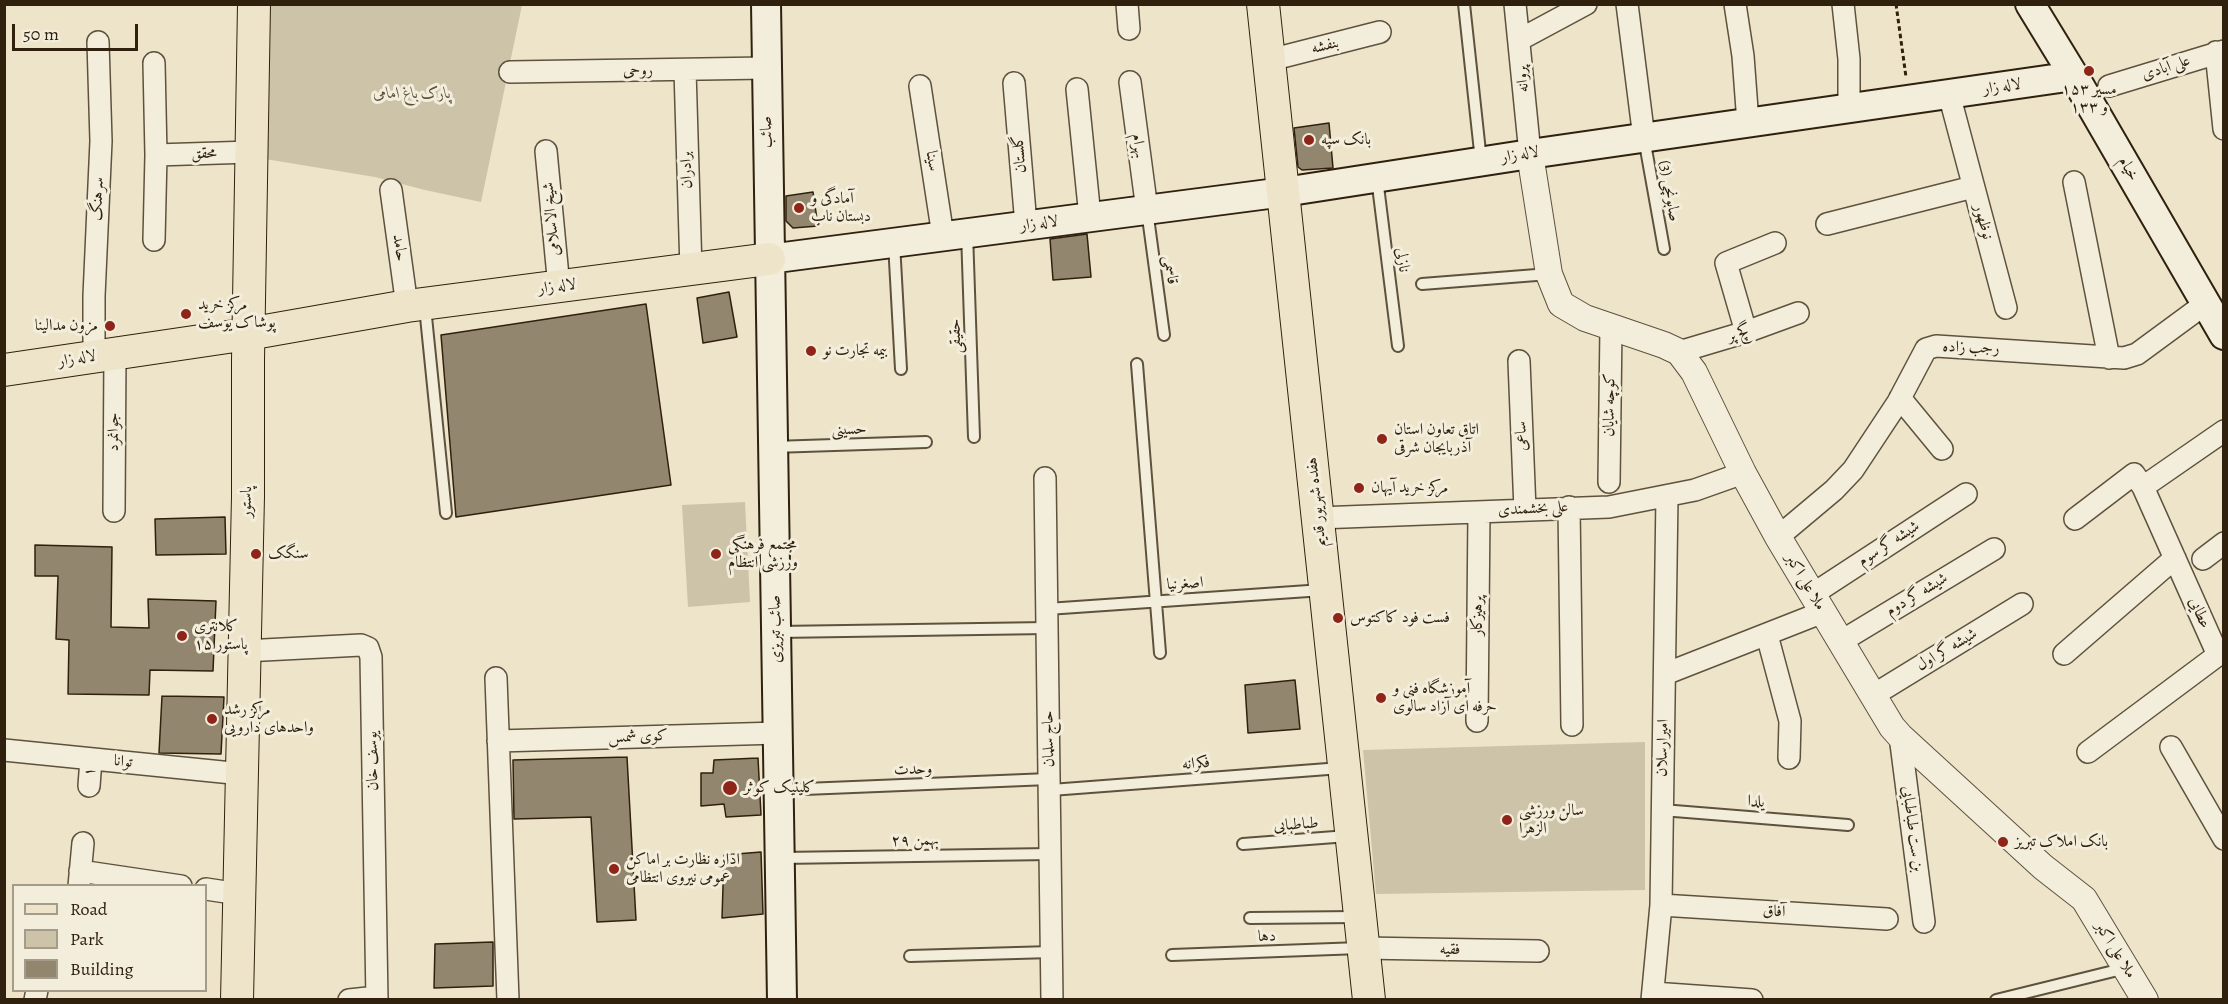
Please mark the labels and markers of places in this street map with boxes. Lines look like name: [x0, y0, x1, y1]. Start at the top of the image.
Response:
marker: مسیر ۱۵۳ و ۱۳۳: [2082, 64, 2096, 78]
place label: مسیر ۱۵۳ و ۱۳۳: [2061, 80, 2117, 118]
place label: بانک سپه: [1321, 130, 1371, 150]
marker: بانک سپه: [1302, 133, 1316, 147]
place label: آمادگی و دبستان ناب: [811, 189, 871, 227]
marker: آمادگی و دبستان ناب: [792, 201, 806, 215]
place label: مرکز خرید پوشاک یوسف: [198, 295, 275, 333]
marker: مرکز خرید پوشاک یوسف: [179, 307, 193, 321]
place label: مزون مدالینا: [35, 316, 98, 336]
marker: مزون مدالینا: [103, 319, 117, 333]
place label: بیمه تجارت نو: [823, 341, 887, 361]
marker: بیمه تجارت نو: [804, 344, 818, 358]
place label: اتاق تعاون استان آذربایجان شرقی: [1394, 420, 1479, 458]
marker: اتاق تعاون استان آذربایجان شرقی: [1375, 432, 1389, 446]
place label: مرکز خرید آیهان: [1371, 478, 1448, 498]
marker: مرکز خرید آیهان: [1352, 481, 1366, 495]
place label: مجتمع فرهنگی ورزشی انتظام: [728, 535, 798, 573]
place label: سنگک: [268, 544, 309, 564]
marker: سنگک: [249, 547, 263, 561]
marker: مجتمع فرهنگی ورزشی انتظام: [709, 547, 723, 561]
place label: فست فود کاکتوس: [1350, 608, 1450, 628]
marker: فست فود کاکتوس: [1331, 611, 1345, 625]
place label: کلانتری ۱۵ پاستور: [194, 617, 247, 655]
marker: کلانتری ۱۵ پاستور: [175, 629, 189, 643]
place label: آموزشگاه فنی و حرفه ای آزاد سالوی: [1393, 679, 1497, 717]
marker: آموزشگاه فنی و حرفه ای آزاد سالوی: [1374, 691, 1388, 705]
place label: مرکز رشد واحدهای دارویی: [224, 700, 314, 738]
marker: مرکز رشد واحدهای دارویی: [205, 712, 219, 726]
place label: کلینیک کوثر: [744, 778, 815, 798]
marker: کلینیک کوثر: [721, 779, 739, 797]
place label: سالن ورزشی الزهرا: [1519, 801, 1584, 839]
marker: سالن ورزشی الزهرا: [1500, 813, 1514, 827]
place label: بانک املاک تبریز: [2015, 832, 2108, 852]
marker: بانک املاک تبریز: [1996, 835, 2010, 849]
place label: اداره نظارت بر اماکن عمومی نیروی انتظامی: [626, 850, 740, 888]
marker: اداره نظارت بر اماکن عمومی نیروی انتظامی: [607, 862, 621, 876]

